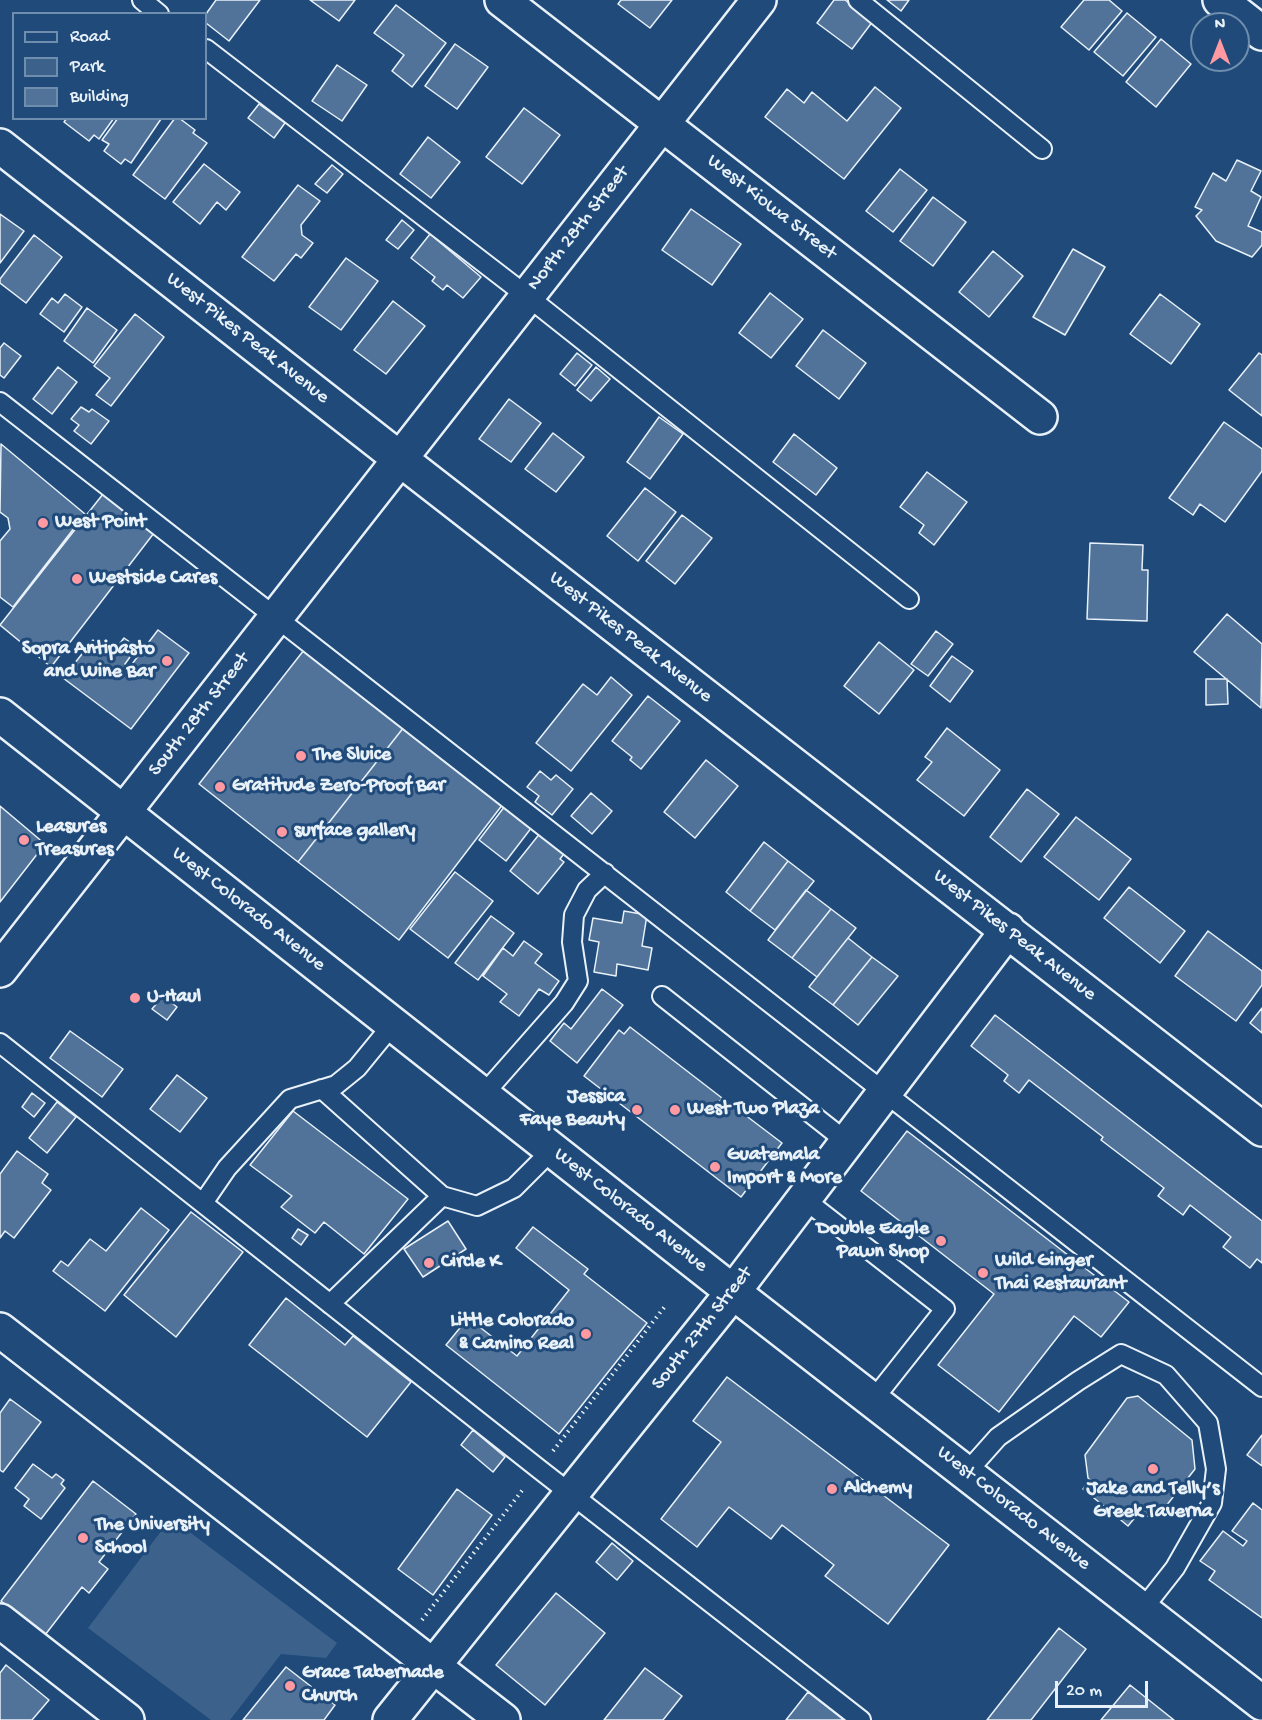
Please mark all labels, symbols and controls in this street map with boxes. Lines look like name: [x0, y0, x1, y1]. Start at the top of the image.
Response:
legend: [12, 12, 207, 120]
north arrow: [1190, 12, 1250, 72]
text: N: [1215, 16, 1225, 35]
text: Road: [70, 27, 109, 48]
text: Park: [70, 57, 104, 78]
text: Building: [70, 87, 129, 108]
street label: West Kiowa Street: [701, 150, 841, 266]
street label: North 28th Street: [523, 162, 635, 296]
street label: West Pikes Peak Avenue: [161, 268, 333, 410]
place label: West Point: [55, 511, 146, 535]
marker: West Point: [36, 516, 50, 530]
place label: Westside Cares: [89, 567, 217, 591]
street label: West Pikes Peak Avenue: [544, 567, 716, 709]
marker: Westside Cares: [70, 572, 84, 586]
place label: Sopra Antipasto and Wine Bar: [22, 638, 155, 685]
street label: South 28th Street: [144, 648, 256, 782]
marker: Sopra Antipasto and Wine Bar: [160, 654, 174, 668]
place label: The Sluice: [313, 744, 391, 768]
marker: The Sluice: [294, 749, 308, 763]
place label: Gratitude Zero-Proof Bar: [232, 775, 445, 799]
marker: Gratitude Zero-Proof Bar: [213, 780, 227, 794]
place label: Leasures Treasures: [36, 816, 114, 863]
place label: surface gallery: [294, 820, 415, 844]
marker: surface gallery: [275, 825, 289, 839]
marker: Leasures Treasures: [17, 833, 31, 847]
street label: West Colorado Avenue: [166, 842, 330, 978]
street label: West Pikes Peak Avenue: [928, 865, 1100, 1007]
place label: U-Haul: [147, 986, 201, 1010]
marker: U-Haul: [128, 991, 142, 1005]
place label: Jessica Faye Beauty: [520, 1086, 625, 1133]
place label: West Two Plaza: [687, 1098, 819, 1122]
marker: Jessica Faye Beauty: [630, 1103, 644, 1117]
marker: West Two Plaza: [668, 1103, 682, 1117]
street label: West Colorado Avenue: [548, 1143, 712, 1279]
place label: Guatemala Import & More: [727, 1144, 842, 1191]
marker: Guatemala Import & More: [708, 1160, 722, 1174]
place label: Double Eagle Pawn Shop: [817, 1218, 929, 1265]
marker: Double Eagle Pawn Shop: [934, 1234, 948, 1248]
place label: Wild Ginger Thai Restaurant: [995, 1250, 1126, 1297]
place label: Circle K: [441, 1251, 501, 1275]
marker: Circle K: [422, 1256, 436, 1270]
street label: South 27th Street: [647, 1263, 759, 1395]
marker: Wild Ginger Thai Restaurant: [976, 1266, 990, 1280]
place label: Little Colorado & Camino Real: [450, 1310, 574, 1357]
marker: Little Colorado & Camino Real: [579, 1327, 593, 1341]
street label: West Colorado Avenue: [931, 1441, 1095, 1577]
marker: Jake and Telly’s Greek Taverna: [1146, 1462, 1160, 1476]
place label: Alchemy: [844, 1477, 912, 1501]
place label: Jake and Telly’s Greek Taverna: [1086, 1478, 1220, 1525]
marker: Alchemy: [825, 1482, 839, 1496]
place label: The University School: [95, 1514, 210, 1561]
marker: The University School: [76, 1531, 90, 1545]
place label: Grace Tabernacle Church: [302, 1662, 444, 1709]
scale bar: [1058, 1669, 1151, 1707]
marker: Grace Tabernacle Church: [283, 1679, 297, 1693]
text: 20 m: [1066, 1681, 1102, 1702]

